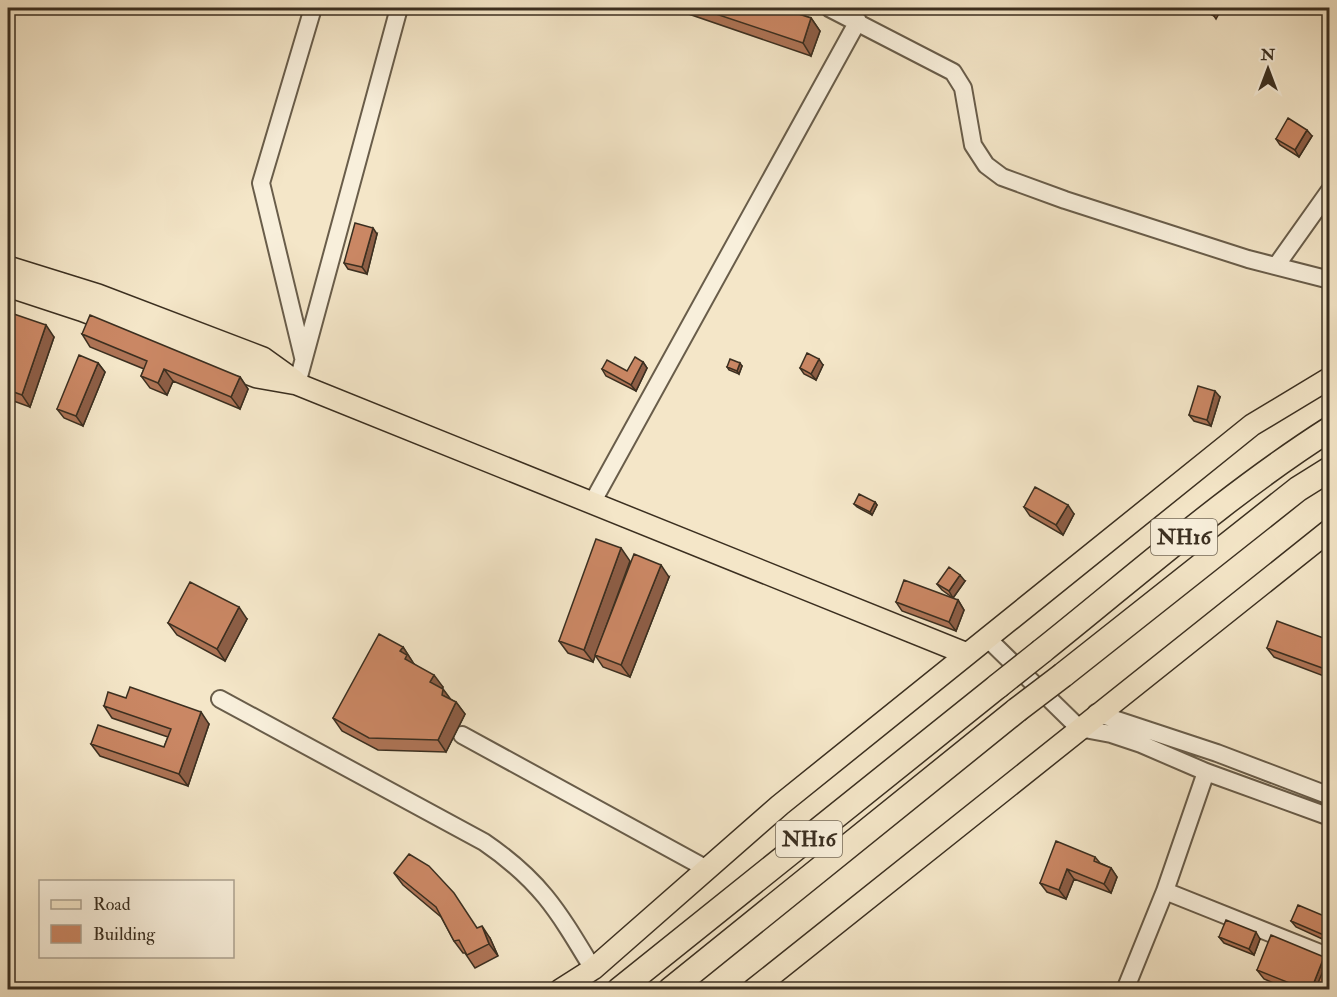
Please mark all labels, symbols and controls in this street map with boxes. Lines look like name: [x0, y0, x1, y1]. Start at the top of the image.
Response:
north arrow: [1238, 39, 1298, 99]
text: N: [1260, 45, 1276, 65]
road number: NH16: [1151, 519, 1217, 555]
road number: NH16: [776, 821, 842, 857]
legend: [39, 880, 234, 958]
text: Road: [93, 893, 131, 916]
text: Building: [93, 923, 156, 946]

